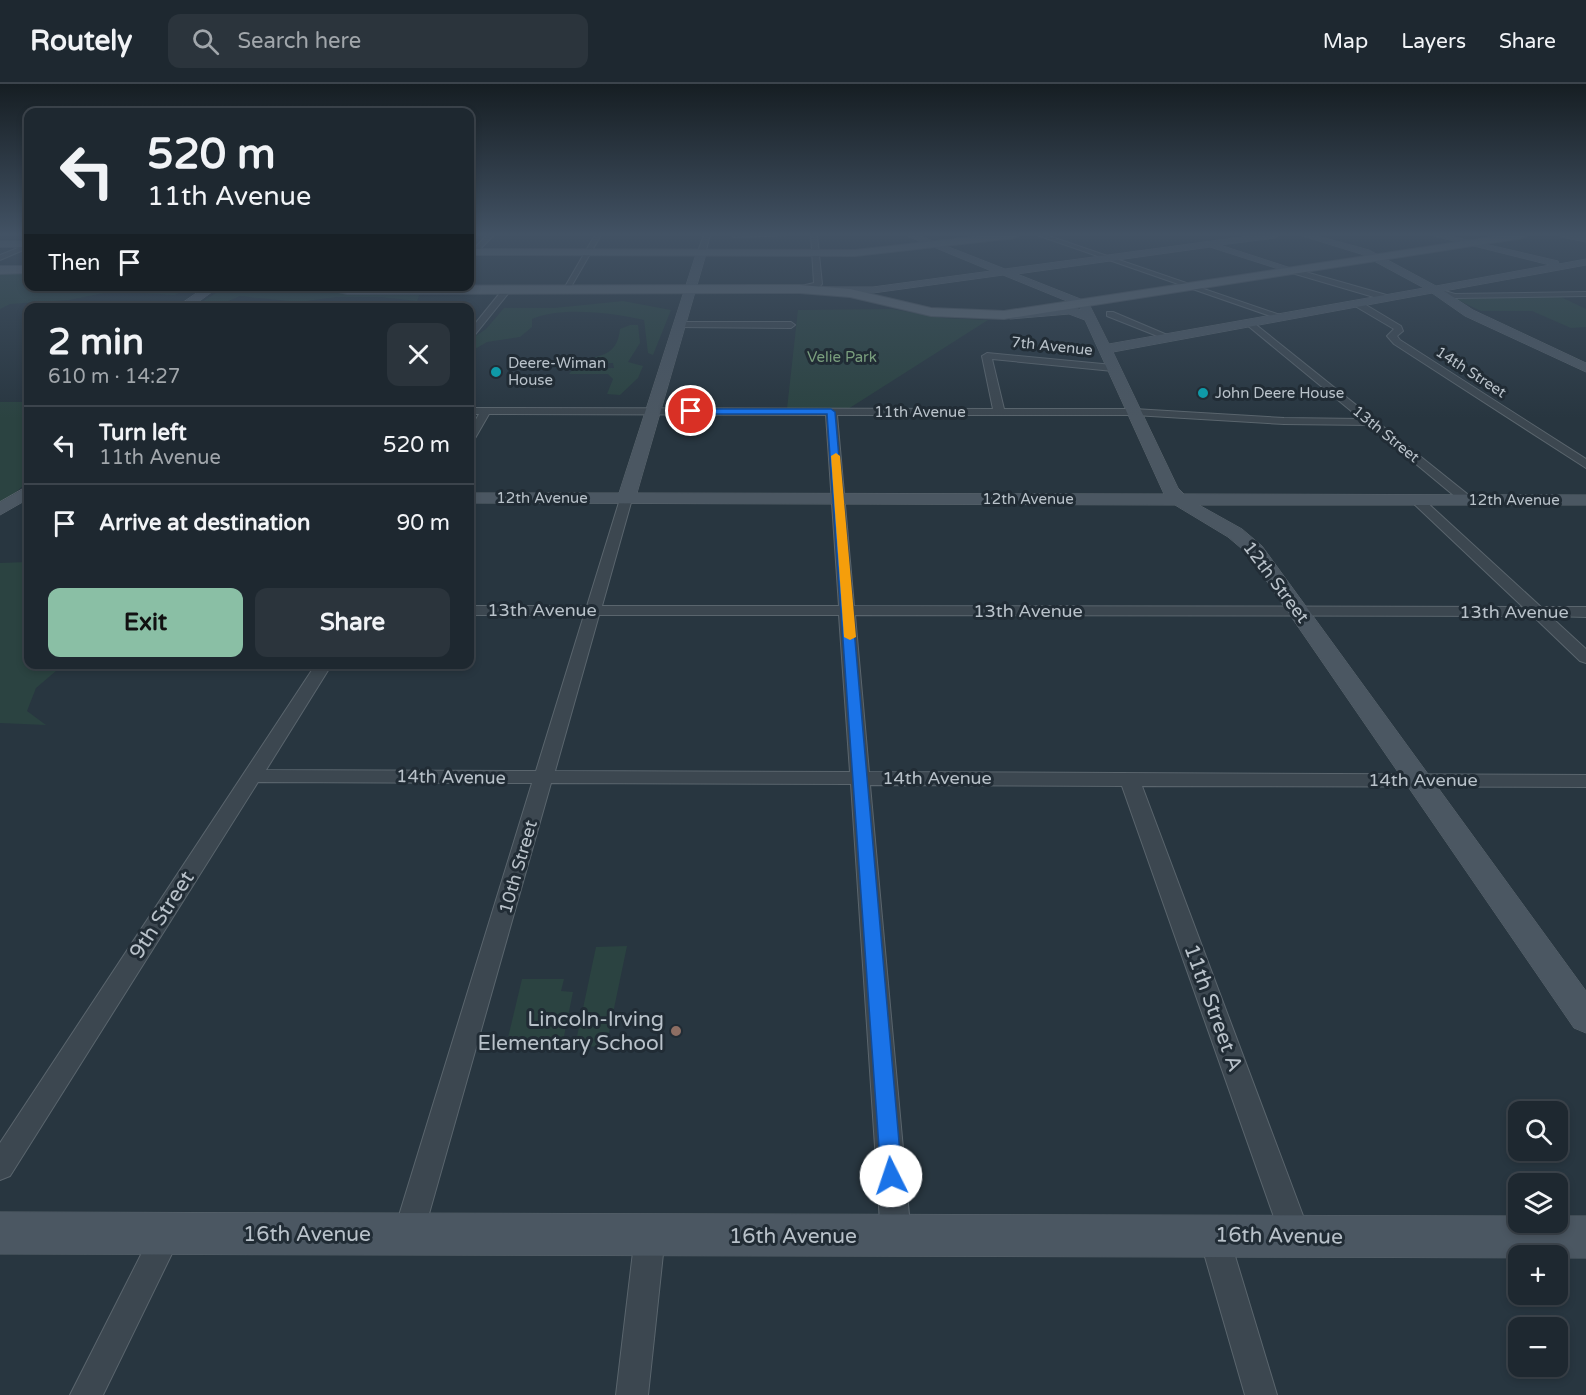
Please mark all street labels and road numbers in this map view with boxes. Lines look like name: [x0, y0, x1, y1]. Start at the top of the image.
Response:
street label: 7th Avenue: [1010, 333, 1094, 359]
street label: 14th Street: [1432, 343, 1510, 402]
street label: 13th Street: [1349, 402, 1423, 466]
street label: 11th Avenue: [874, 403, 966, 421]
street label: 12th Avenue: [496, 489, 588, 507]
street label: 12th Avenue: [982, 490, 1074, 508]
street label: 12th Avenue: [1468, 491, 1560, 509]
street label: 12th Street: [1238, 537, 1314, 627]
street label: 13th Avenue: [487, 599, 597, 621]
street label: 13th Avenue: [973, 600, 1083, 622]
street label: 13th Avenue: [1459, 601, 1569, 623]
street label: 14th Avenue: [396, 765, 506, 789]
street label: 14th Avenue: [882, 767, 992, 789]
street label: 14th Avenue: [1368, 769, 1478, 791]
street label: 10th Street: [494, 817, 542, 916]
street label: 9th Street: [124, 866, 200, 964]
street label: 11th Street A: [1178, 941, 1248, 1075]
street label: 16th Avenue: [243, 1222, 371, 1247]
street label: 16th Avenue: [1215, 1222, 1343, 1250]
street label: 16th Avenue: [729, 1224, 857, 1249]

